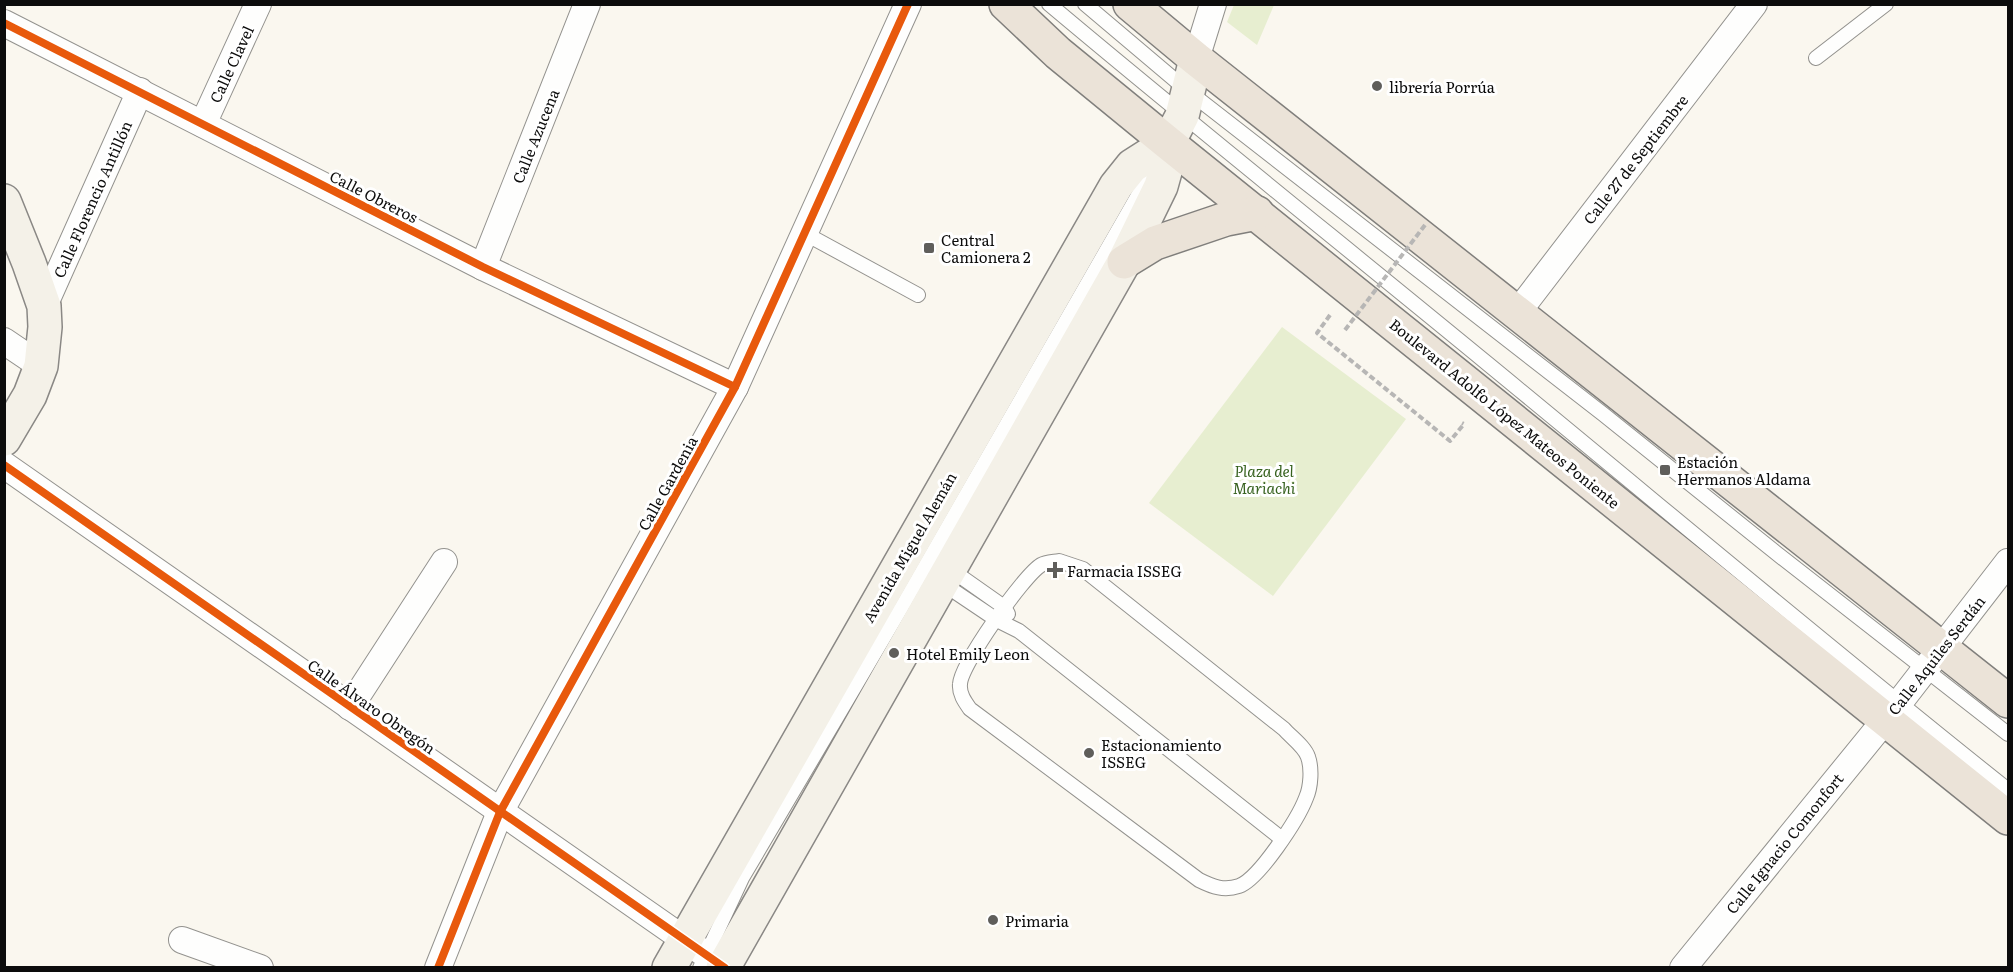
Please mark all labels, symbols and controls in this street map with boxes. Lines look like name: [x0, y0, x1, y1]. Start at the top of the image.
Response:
street label: Calle Clavel: [203, 22, 259, 106]
place label: librería Porrúa: [1389, 75, 1496, 98]
marker: librería Porrúa: [1370, 79, 1384, 93]
street label: Calle Azucena: [506, 84, 565, 187]
street label: Calle 27 de Septiembre: [1577, 89, 1693, 229]
street label: Calle Florencio Antillón: [47, 117, 137, 281]
street label: Calle Obreros: [326, 164, 422, 228]
place label: Central Camionera 2: [941, 228, 1031, 268]
marker: Central Camionera 2: [922, 241, 936, 255]
street label: Boulevard Adolfo López Mateos Poniente: [1385, 313, 1625, 514]
street label: Calle Gardenia: [632, 431, 703, 534]
place label: Estación Hermanos Aldama: [1677, 450, 1811, 490]
park label: Plaza del Mariachi: [1233, 459, 1296, 499]
marker: Estación Hermanos Aldama: [1658, 463, 1672, 477]
street label: Avenida Miguel Alemán: [856, 467, 962, 626]
place label: Farmacia ISSEG: [1067, 559, 1182, 582]
marker: Farmacia ISSEG: [1048, 563, 1062, 577]
street label: Calle Aquiles Serdán: [1882, 590, 1990, 720]
place label: Hotel Emily Leon: [906, 642, 1030, 665]
marker: Hotel Emily Leon: [887, 646, 901, 660]
street label: Calle Álvaro Obregón: [303, 653, 441, 759]
place label: Estacionamiento ISSEG: [1101, 733, 1222, 773]
marker: Estacionamiento ISSEG: [1082, 746, 1096, 760]
street label: Calle Ignacio Comonfort: [1720, 768, 1848, 918]
place label: Primaria: [1005, 909, 1070, 932]
marker: Primaria: [986, 913, 1000, 927]

